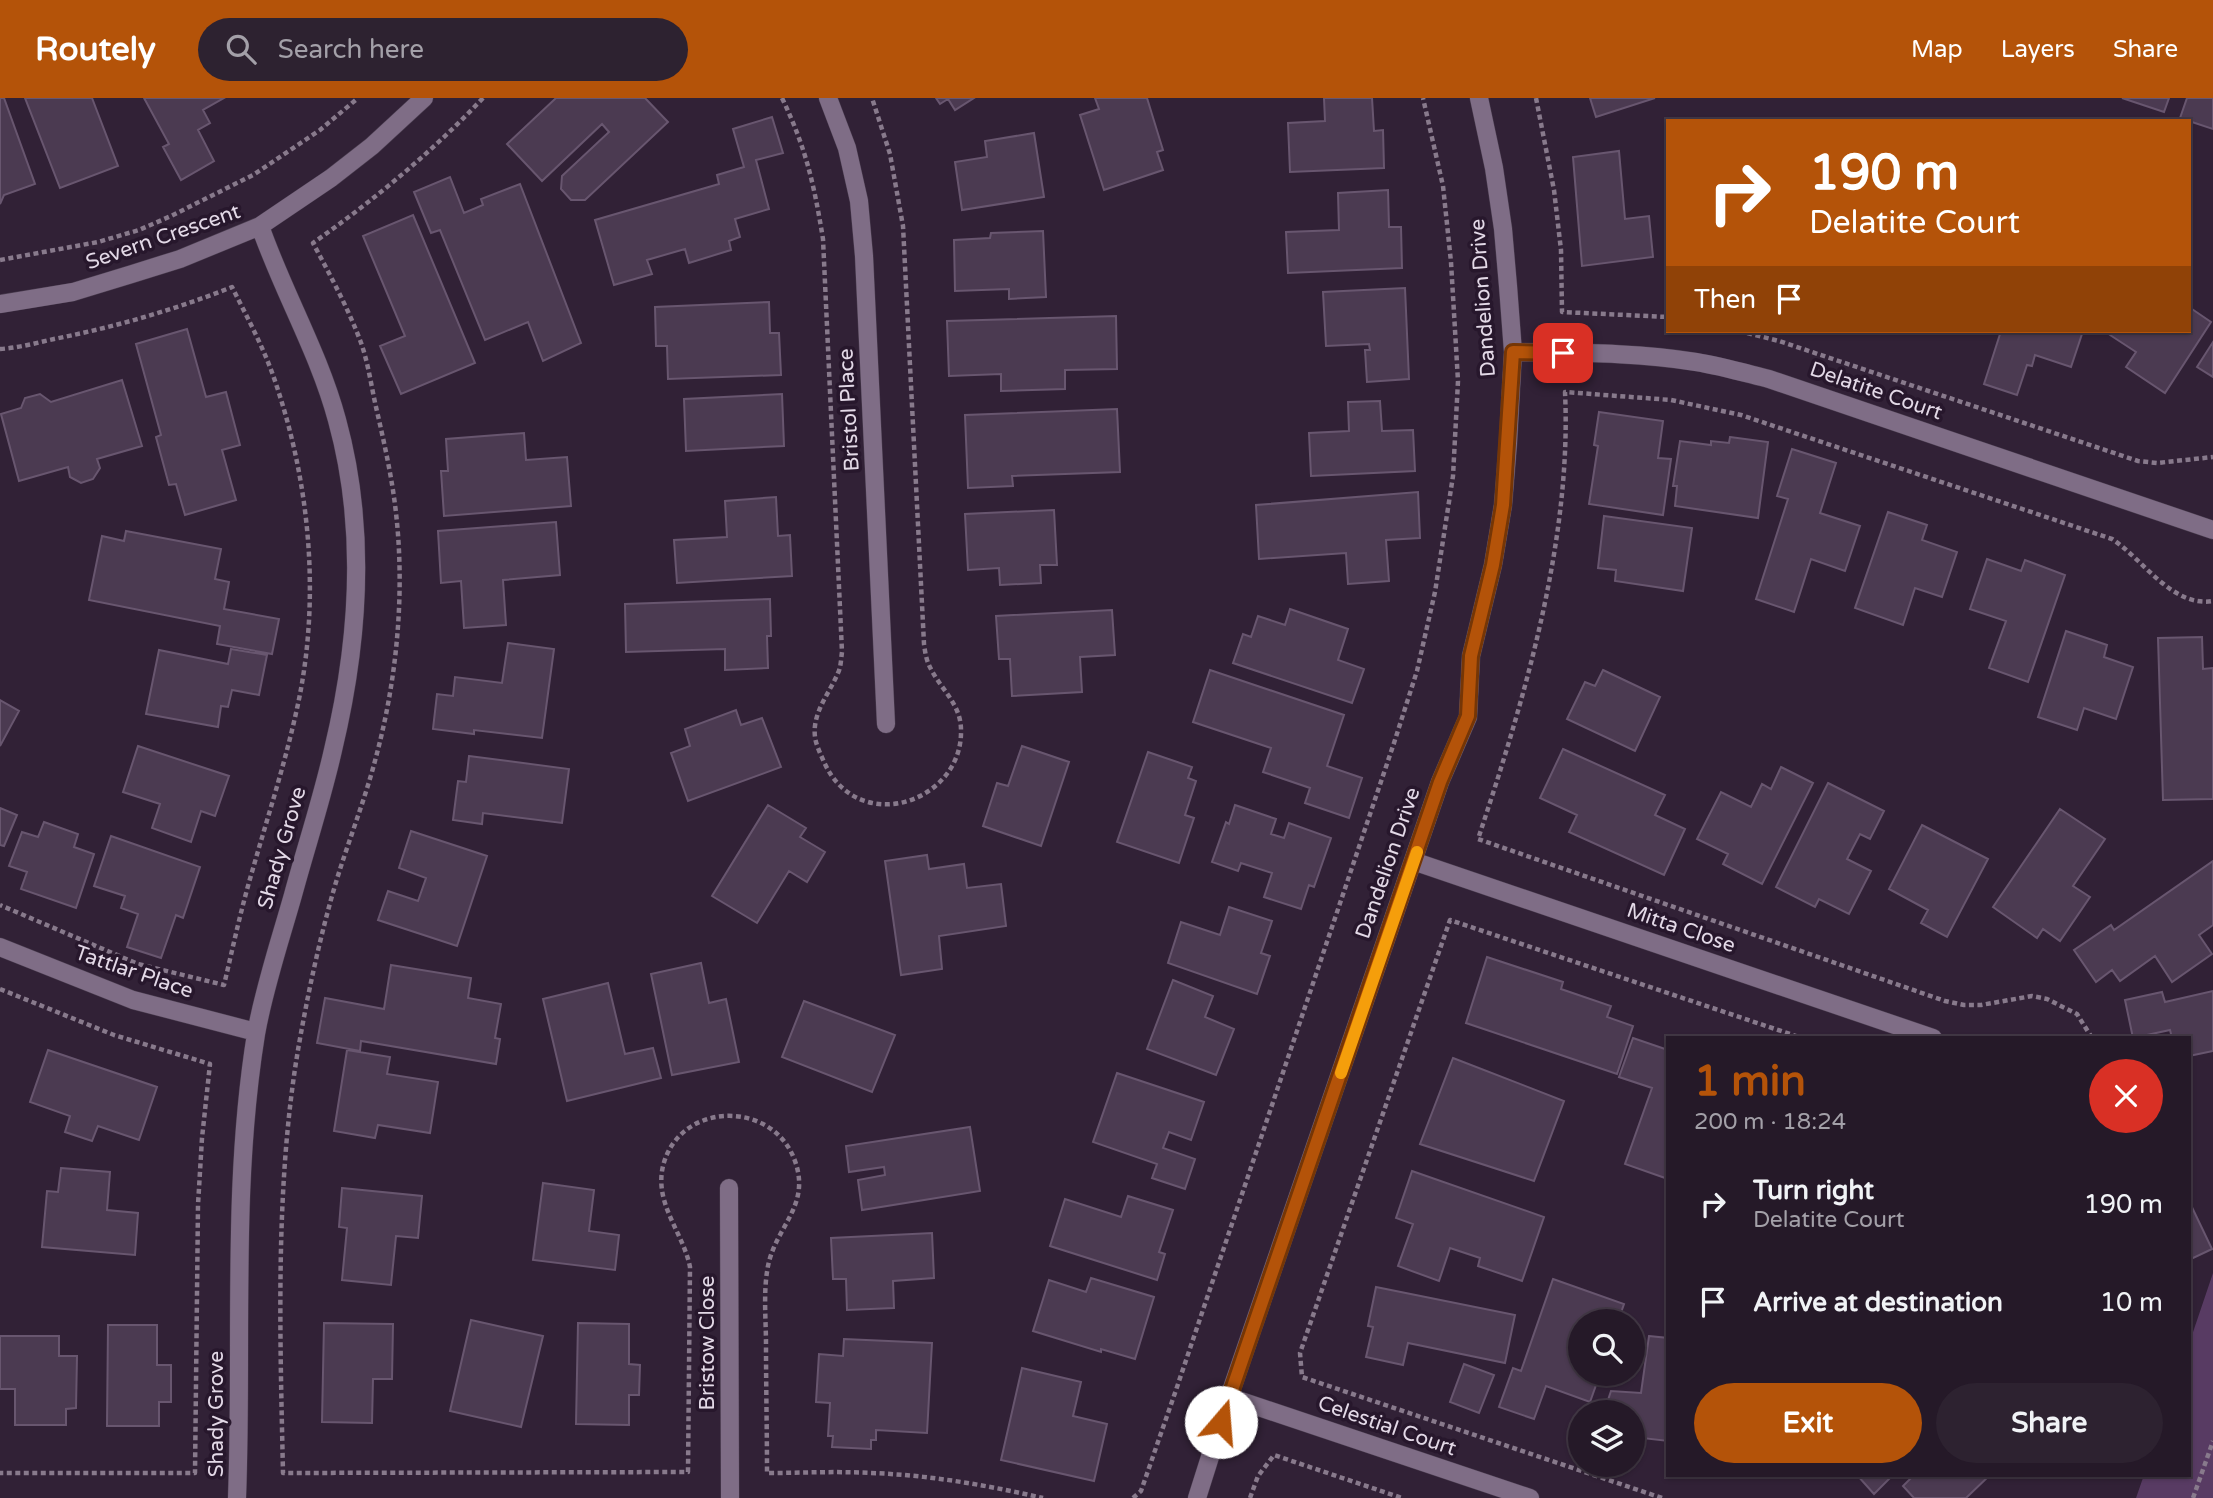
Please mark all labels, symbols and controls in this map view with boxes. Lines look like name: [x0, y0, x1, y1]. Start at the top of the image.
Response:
search box: [198, 18, 688, 81]
text: Routely: [35, 30, 156, 69]
icon: search: [222, 30, 260, 68]
text: Search here: [278, 34, 424, 65]
text: Map: [1911, 35, 1963, 64]
text: Layers: [2001, 35, 2075, 64]
text: Share: [2113, 35, 2178, 64]
text: 190 m: [1809, 144, 1959, 203]
icon: right: [1694, 147, 1785, 238]
street label: Severn Crescent: [83, 199, 243, 275]
text: Delatite Court: [1809, 204, 2020, 242]
street label: Dandelion Drive: [1465, 218, 1501, 378]
icon: arrive: [1770, 280, 1808, 318]
text: Then: [1694, 284, 1756, 315]
pin: [1533, 323, 1593, 383]
icon: arrive: [1544, 334, 1582, 372]
street label: Bristol Place: [833, 348, 865, 472]
street label: Delatite Court: [1807, 357, 1945, 425]
street label: Shady Grove: [253, 784, 311, 912]
street label: Dandelion Drive: [1350, 784, 1426, 942]
street label: Mitta Close: [1623, 898, 1739, 958]
street label: Tattlar Place: [72, 940, 196, 1004]
text: 1 min: [1694, 1056, 1806, 1107]
button: close: [2089, 1059, 2163, 1133]
text: 200 m · 18:24: [1694, 1108, 1846, 1136]
text: Turn right: [1753, 1175, 1874, 1206]
icon: right: [1694, 1185, 1732, 1223]
text: 190 m: [2083, 1189, 2163, 1220]
text: Delatite Court: [1753, 1206, 1905, 1234]
street label: Bristow Close: [695, 1275, 720, 1410]
icon: arrive: [1694, 1283, 1732, 1321]
text: Arrive at destination: [1753, 1287, 2003, 1318]
text: 10 m: [2100, 1287, 2163, 1318]
map controls: [1568, 1309, 1645, 1477]
button: search: [1568, 1309, 1645, 1386]
street label: Shady Grove: [204, 1351, 229, 1477]
button: Exit: [1694, 1383, 1922, 1463]
button: Share: [1936, 1383, 2163, 1463]
position arrow: [1184, 1385, 1258, 1459]
street label: Celestial Court: [1314, 1391, 1460, 1461]
button: layers: [1568, 1400, 1645, 1477]

